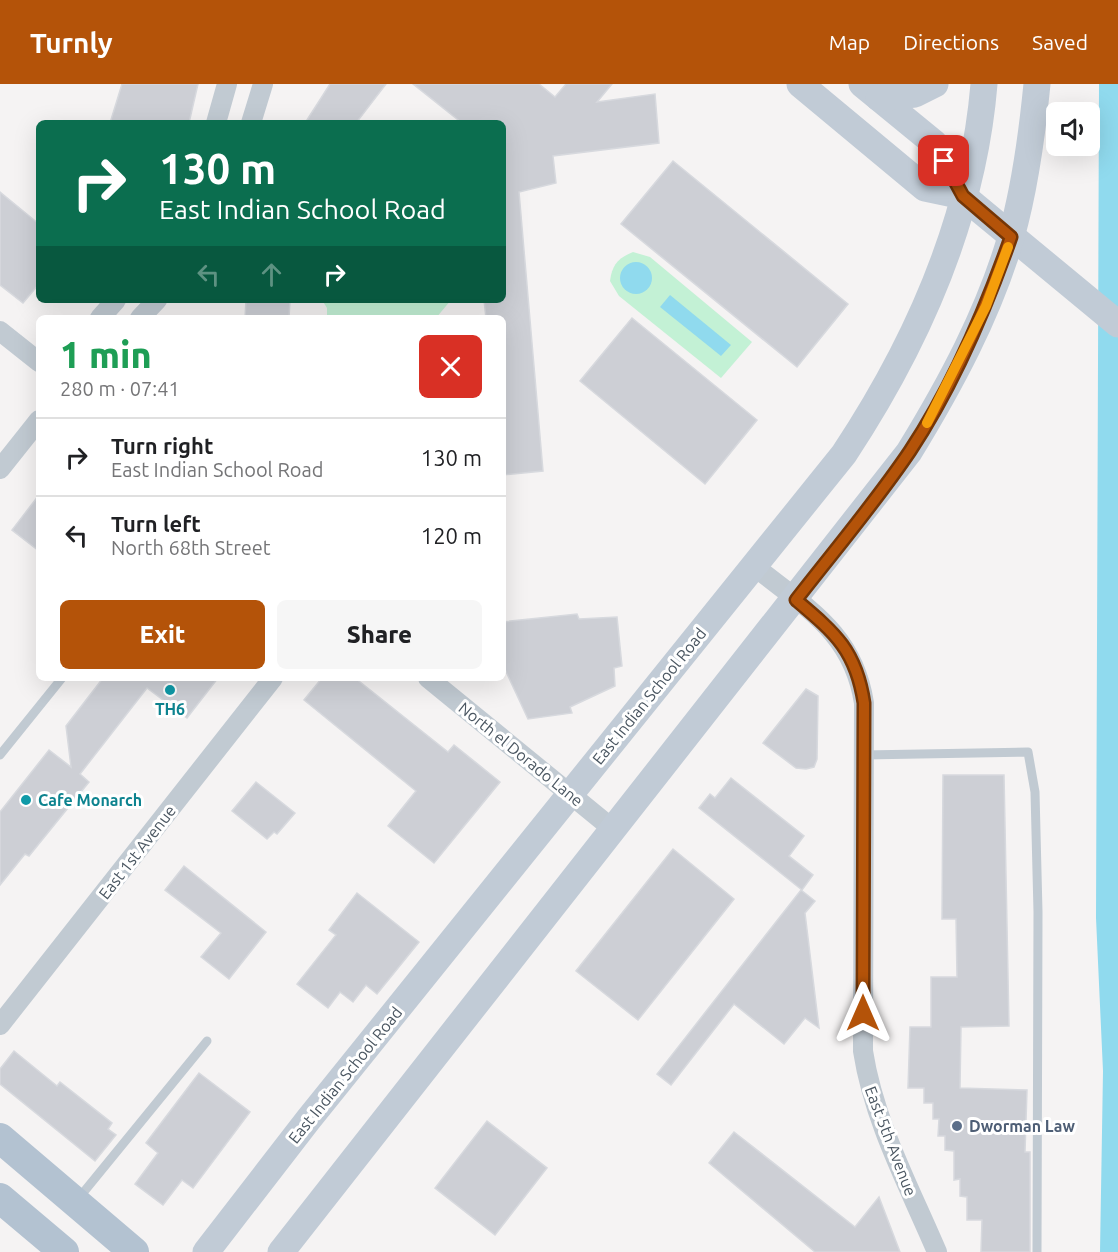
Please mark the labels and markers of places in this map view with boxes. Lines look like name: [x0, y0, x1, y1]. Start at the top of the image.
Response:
pin: [918, 135, 969, 186]
marker: TH6: [163, 683, 177, 697]
place label: TH6: [155, 700, 185, 718]
place label: Cafe Monarch: [38, 791, 142, 809]
marker: Cafe Monarch: [19, 793, 33, 807]
place label: Dworman Law: [969, 1117, 1075, 1135]
marker: Dworman Law: [950, 1119, 964, 1133]

